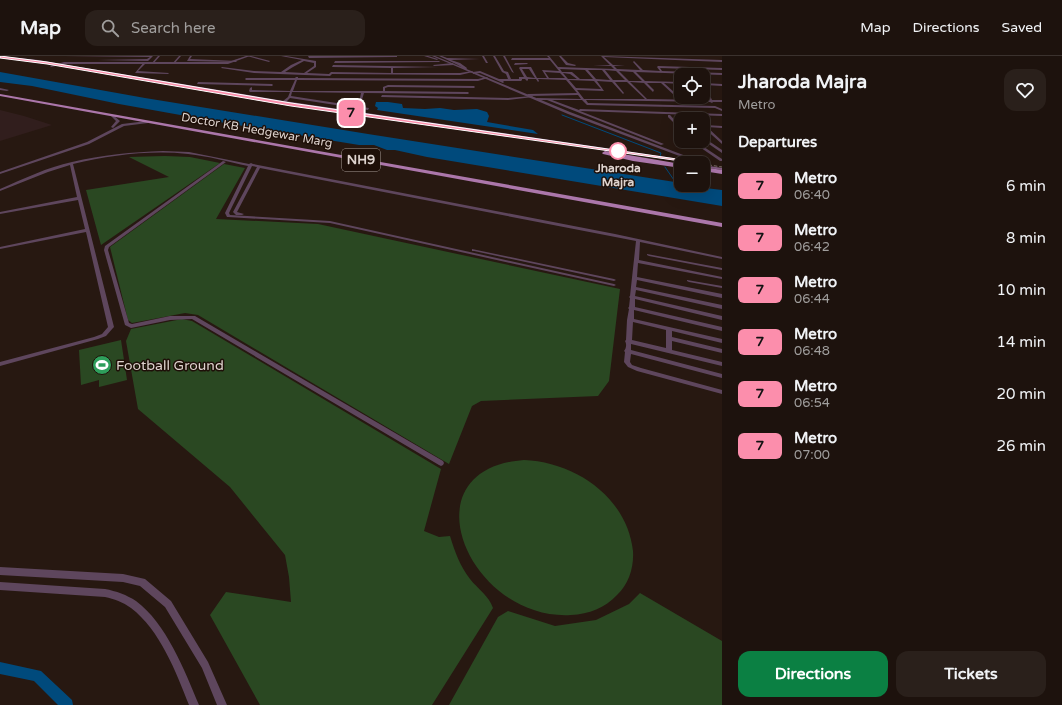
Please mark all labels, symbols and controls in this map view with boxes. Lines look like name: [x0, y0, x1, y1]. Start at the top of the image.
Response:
search box: [85, 10, 365, 46]
text: Map: [20, 17, 61, 39]
icon: search: [99, 17, 121, 39]
text: Search here: [131, 19, 215, 37]
text: Map: [860, 19, 891, 36]
text: Directions: [913, 19, 980, 36]
text: Saved: [1002, 19, 1042, 36]
map controls: [674, 68, 710, 192]
button: locate: [674, 68, 710, 104]
button: heart: [1004, 69, 1046, 111]
text: Jharoda Majra: [738, 71, 867, 93]
text: Metro: [738, 97, 775, 113]
line badge: 7: [338, 100, 364, 126]
text: 7: [347, 104, 355, 121]
street label: Doctor KB Hedgewar Marg: [180, 110, 334, 150]
button: +: [674, 112, 710, 148]
text: Departures: [738, 133, 817, 151]
marker: Jharoda Majra: [609, 142, 627, 160]
road number: NH9: [342, 149, 380, 171]
button: −: [674, 156, 710, 192]
place label: Jharoda Majra: [594, 161, 641, 190]
text: Metro: [794, 169, 837, 187]
text: 7: [756, 177, 764, 194]
text: 6 min: [1006, 177, 1046, 195]
text: 06:40: [794, 187, 830, 203]
text: Metro: [794, 221, 837, 239]
text: 7: [756, 229, 764, 246]
text: 8 min: [1006, 229, 1046, 247]
text: 06:42: [794, 239, 830, 255]
text: Metro: [794, 273, 837, 291]
text: 7: [756, 281, 764, 298]
text: 10 min: [997, 281, 1046, 299]
text: 06:44: [794, 291, 830, 307]
text: Metro: [794, 325, 837, 343]
text: 7: [756, 333, 764, 350]
text: 14 min: [997, 333, 1046, 351]
text: 06:48: [794, 343, 830, 359]
sports icon: Football Ground: [91, 354, 113, 376]
place label: Football Ground: [116, 357, 224, 374]
text: Metro: [794, 377, 837, 395]
text: 7: [756, 385, 764, 402]
text: 20 min: [997, 385, 1046, 403]
text: 06:54: [794, 395, 830, 411]
text: Metro: [794, 429, 837, 447]
text: 7: [756, 437, 764, 454]
text: 26 min: [997, 437, 1046, 455]
text: 07:00: [794, 447, 830, 463]
button: Directions: [738, 651, 888, 697]
button: Tickets: [896, 651, 1046, 697]

